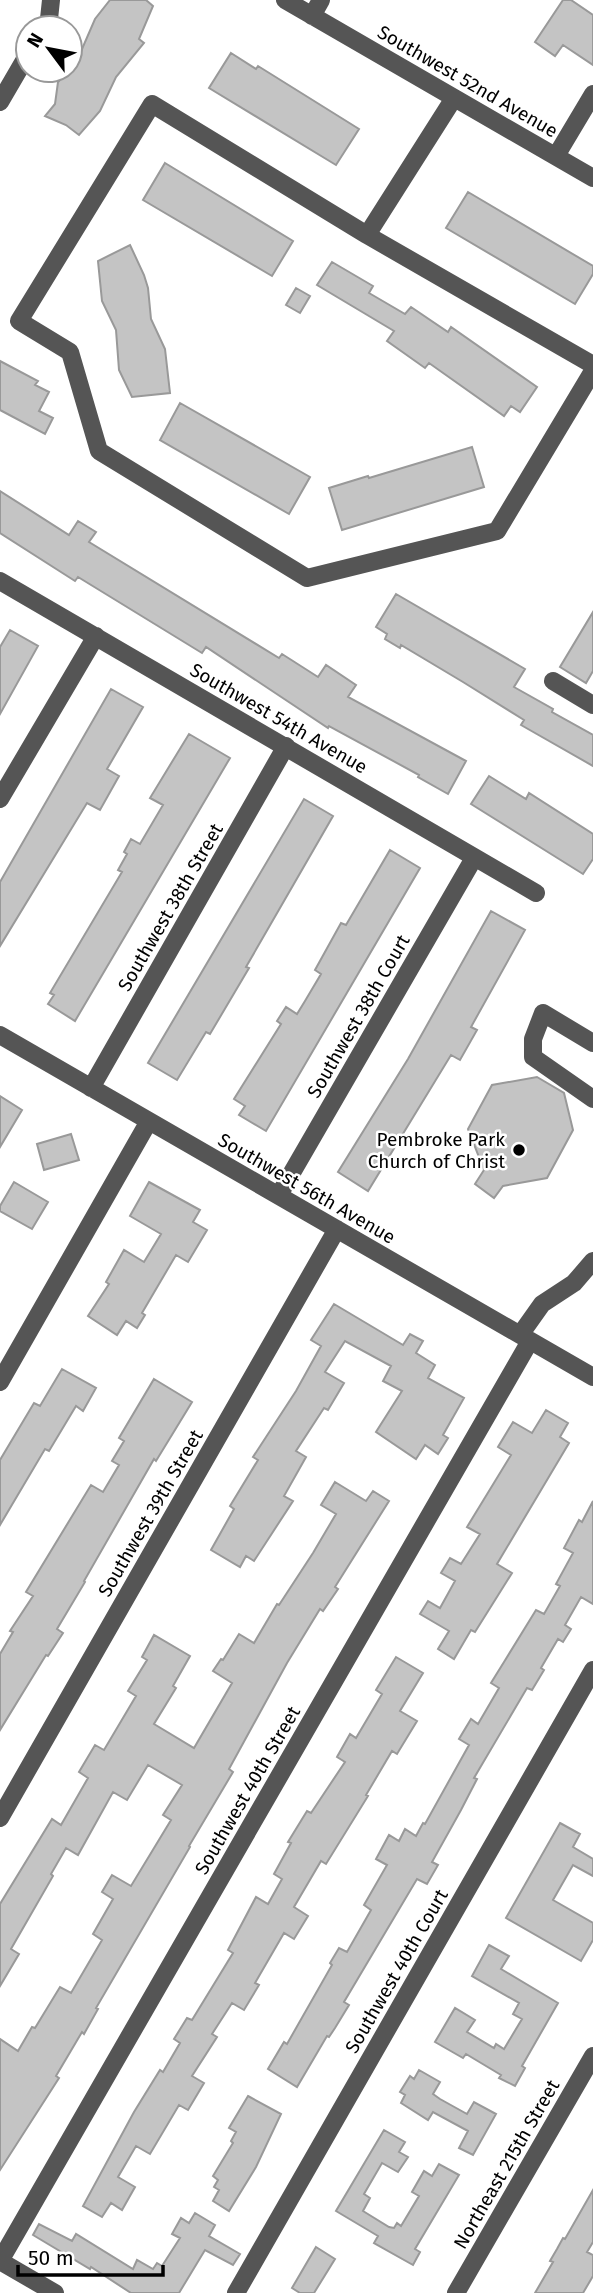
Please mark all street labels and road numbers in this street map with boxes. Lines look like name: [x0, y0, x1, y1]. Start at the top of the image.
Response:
street label: Southwest 52nd Avenue: [373, 20, 562, 143]
street label: Southwest 54th Avenue: [186, 658, 372, 779]
street label: Southwest 38th Street: [113, 819, 228, 995]
street label: Southwest 38th Court: [302, 930, 415, 1102]
street label: Southwest 56th Avenue: [214, 1128, 400, 1249]
street label: Southwest 39th Street: [93, 1426, 208, 1601]
street label: Southwest 40th Street: [190, 1702, 305, 1879]
street label: Southwest 40th Court: [340, 1885, 453, 2057]
street label: Northeast 215th Street: [449, 2075, 564, 2253]

